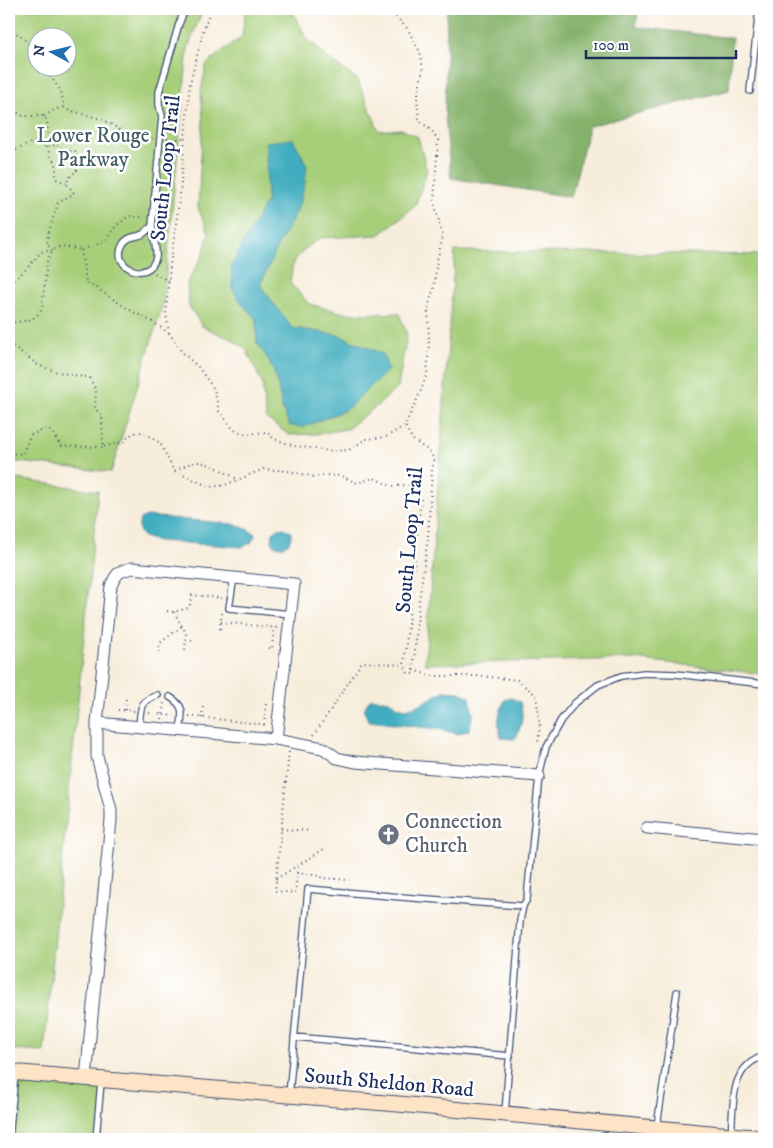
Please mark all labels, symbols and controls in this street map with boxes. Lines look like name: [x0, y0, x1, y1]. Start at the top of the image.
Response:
north arrow: [28, 28, 78, 78]
scale bar: [586, 28, 736, 60]
text: 100 m: [593, 36, 629, 55]
text: N: [30, 43, 50, 57]
street label: South Loop Trail: [145, 93, 187, 242]
park label: Lower Rouge Parkway: [37, 123, 150, 173]
street label: South Loop Trail: [391, 465, 429, 614]
place label: Connection Church: [405, 809, 502, 859]
church icon: Connection Church: [377, 822, 401, 846]
street label: South Sheldon Road: [303, 1063, 475, 1103]

